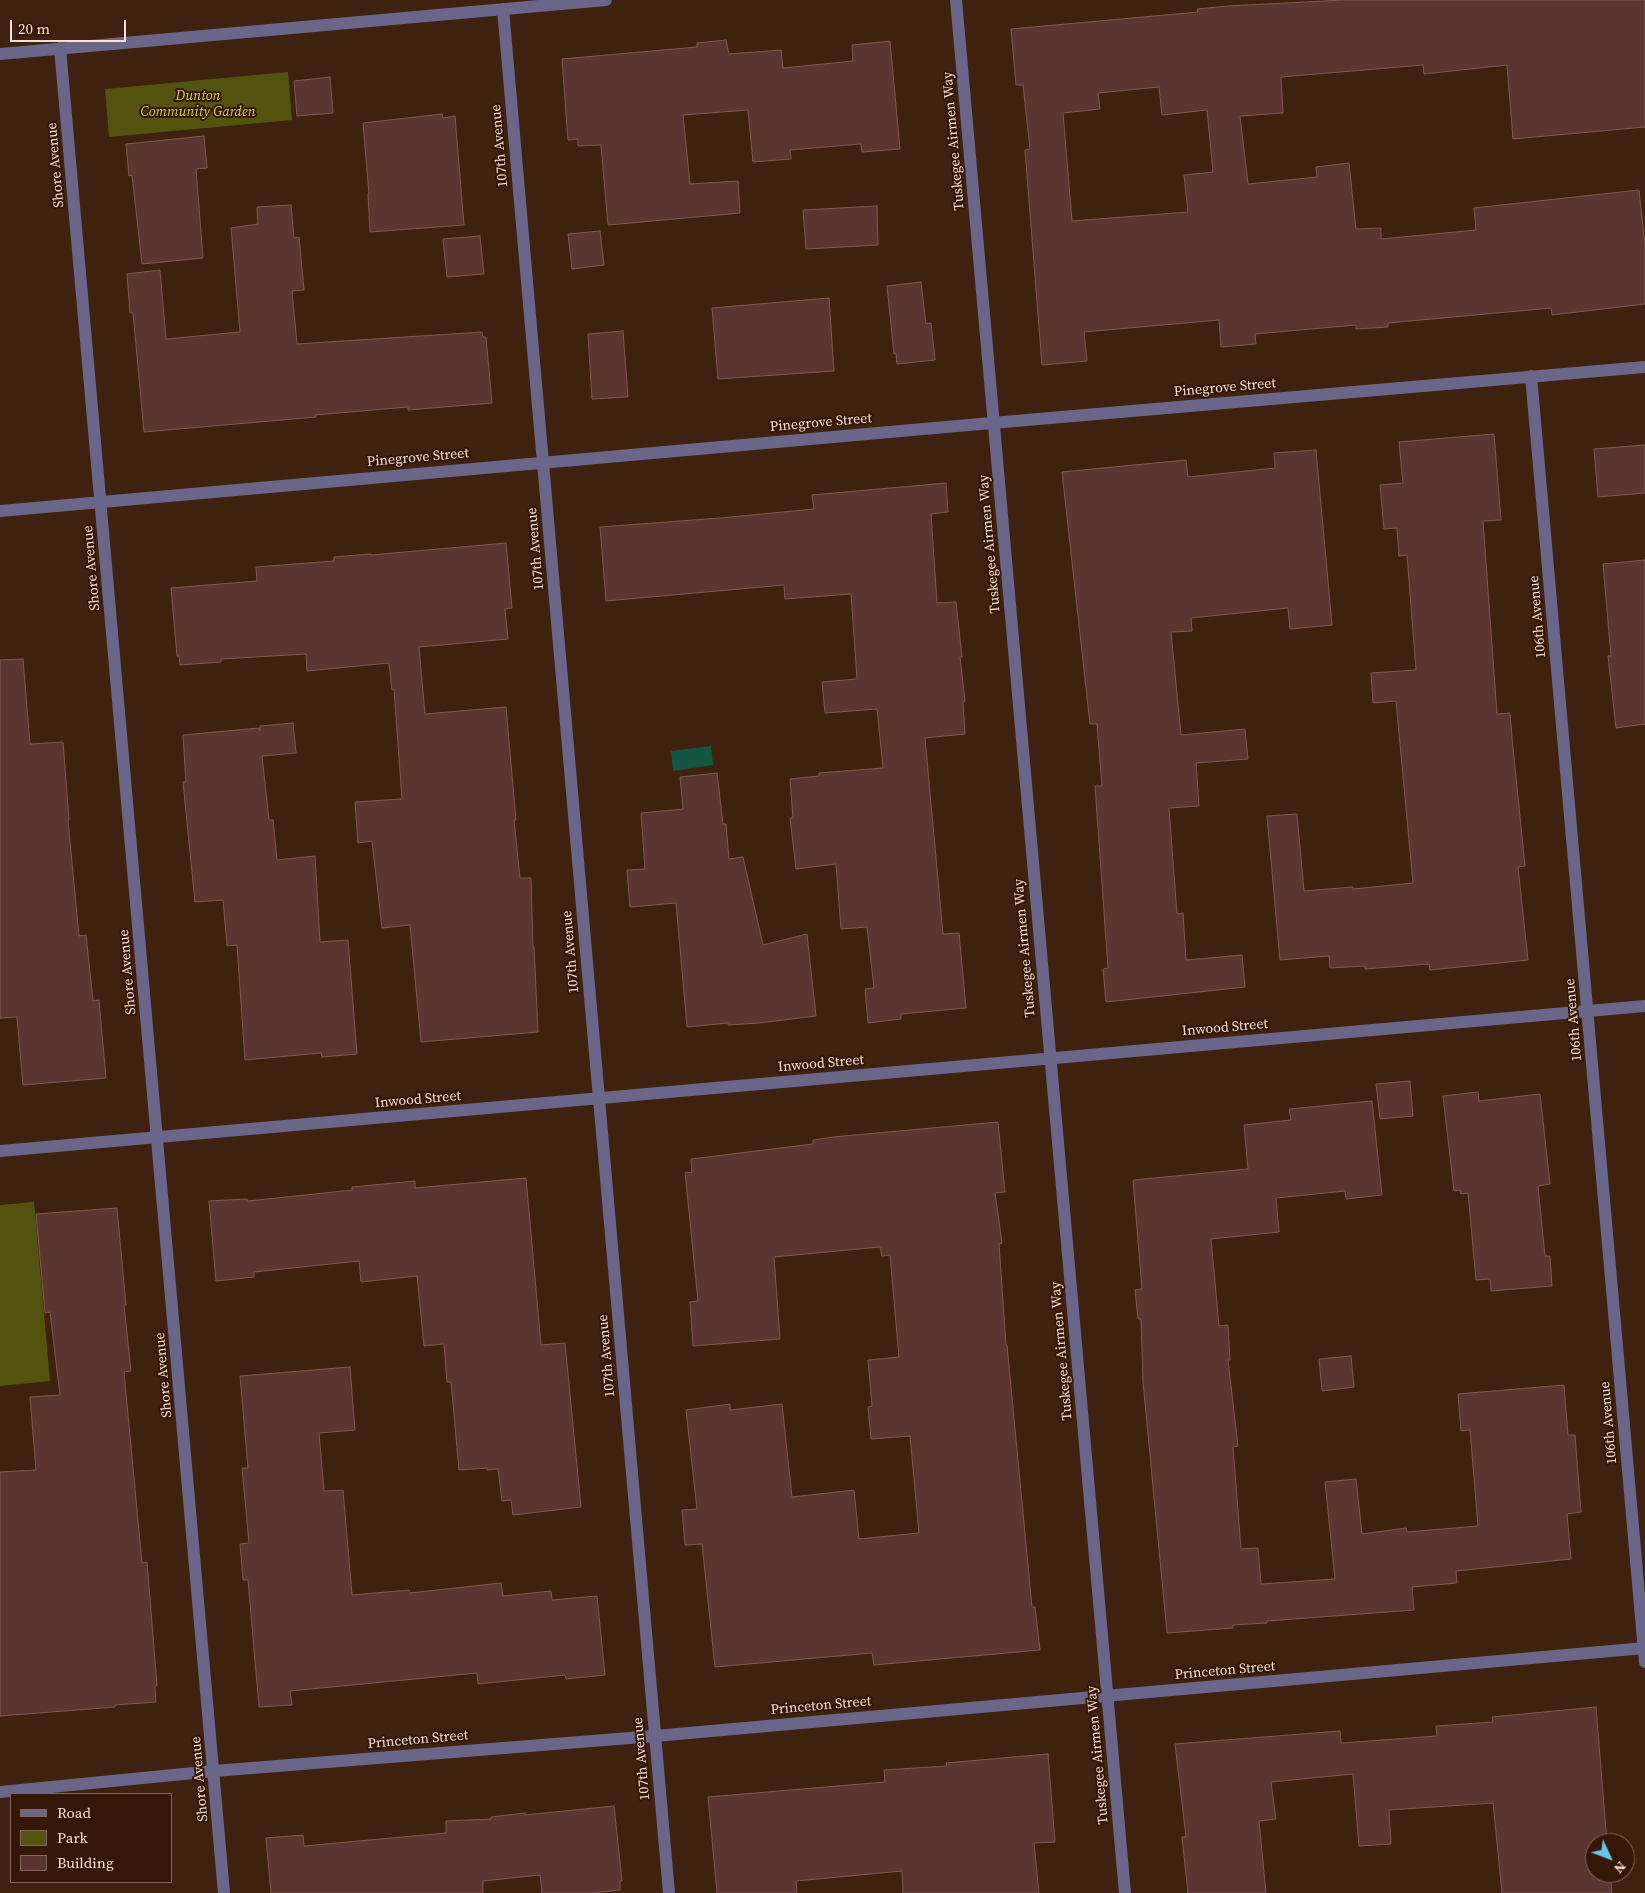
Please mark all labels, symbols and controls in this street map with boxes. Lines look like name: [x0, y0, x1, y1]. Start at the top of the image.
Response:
scale bar: [12, 10, 129, 42]
text: 20 m: [18, 18, 50, 39]
street label: Tuskegee Airmen Way: [940, 71, 968, 211]
park label: Dunton Community Garden: [140, 88, 256, 120]
street label: 107th Avenue: [488, 104, 512, 188]
street label: Shore Avenue: [44, 122, 68, 208]
street label: Pinegrove Street: [1173, 375, 1277, 401]
street label: Pinegrove Street: [769, 410, 873, 436]
street label: Pinegrove Street: [366, 445, 470, 471]
street label: Tuskegee Airmen Way: [976, 474, 1004, 614]
street label: 107th Avenue: [524, 507, 548, 591]
street label: Shore Avenue: [80, 525, 104, 611]
street label: 106th Avenue: [1526, 575, 1550, 659]
street label: Tuskegee Airmen Way: [1011, 878, 1039, 1018]
street label: 107th Avenue: [559, 910, 583, 994]
street label: Shore Avenue: [116, 929, 140, 1015]
street label: 106th Avenue: [1562, 978, 1586, 1062]
street label: Inwood Street: [1181, 1016, 1269, 1040]
street label: Inwood Street: [777, 1052, 865, 1076]
street label: Inwood Street: [374, 1088, 462, 1112]
street label: Tuskegee Airmen Way: [1048, 1281, 1076, 1421]
street label: 107th Avenue: [595, 1314, 619, 1398]
street label: Shore Avenue: [152, 1332, 176, 1418]
street label: 106th Avenue: [1597, 1381, 1621, 1465]
street label: Princeton Street: [1174, 1658, 1276, 1684]
street label: Tuskegee Airmen Way: [1084, 1685, 1112, 1825]
street label: Princeton Street: [770, 1693, 872, 1719]
street label: 107th Avenue: [630, 1717, 654, 1801]
street label: Princeton Street: [367, 1727, 469, 1753]
street label: Shore Avenue: [188, 1736, 212, 1822]
legend: [10, 1793, 172, 1883]
text: Road: [57, 1802, 91, 1823]
text: Park: [57, 1827, 88, 1848]
north arrow: [1585, 1833, 1635, 1883]
text: Building: [57, 1852, 114, 1873]
text: N: [1609, 1857, 1631, 1878]

